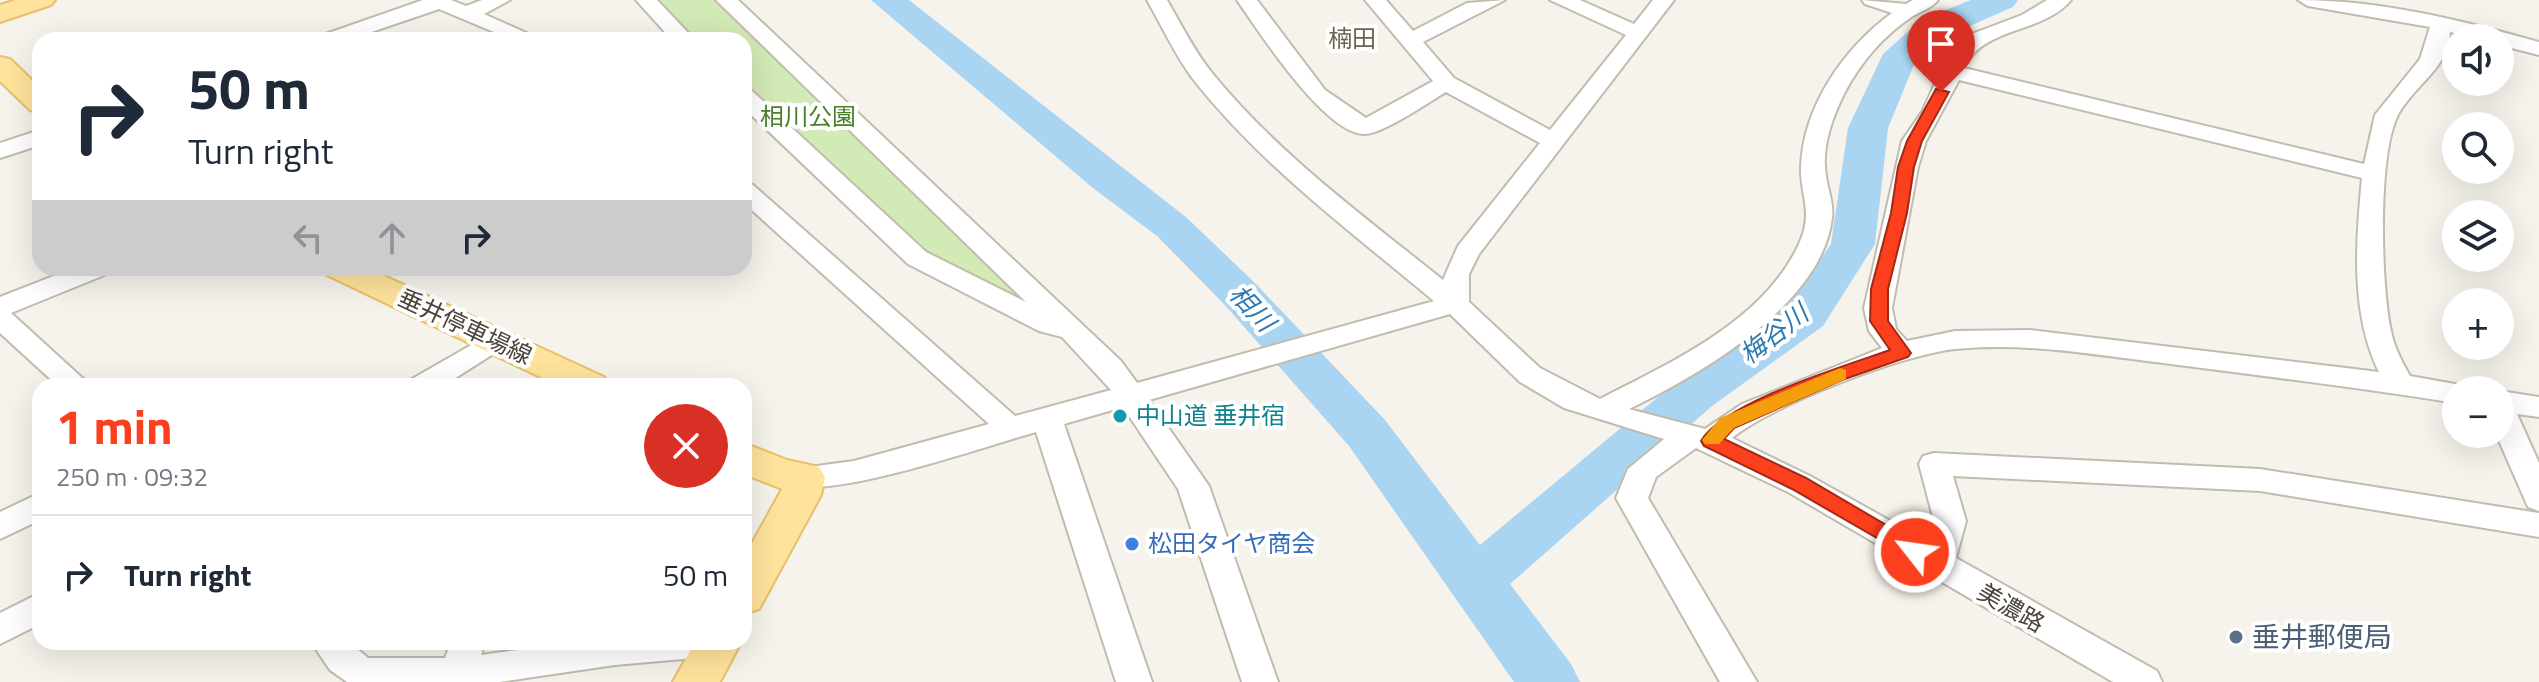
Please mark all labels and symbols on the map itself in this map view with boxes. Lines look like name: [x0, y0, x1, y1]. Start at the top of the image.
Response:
pin: [1907, 10, 1975, 92]
district label: 楠田: [1328, 20, 1376, 56]
park label: 相川公園: [760, 98, 856, 134]
water label: 相川: [1220, 275, 1286, 342]
street label: 垂井停車場線: [393, 279, 538, 373]
water label: 梅谷川: [1731, 292, 1819, 373]
place label: 中山道 垂井宿: [1136, 397, 1285, 433]
marker: 中山道 垂井宿: [1111, 407, 1129, 425]
position arrow: [1873, 510, 1957, 594]
place label: 松田タイヤ商会: [1148, 525, 1315, 561]
marker: 松田タイヤ商会: [1123, 535, 1141, 553]
street label: 美濃路: [1971, 574, 2052, 641]
place label: 垂井郵便局: [2252, 615, 2392, 658]
marker: 垂井郵便局: [2227, 628, 2245, 646]

